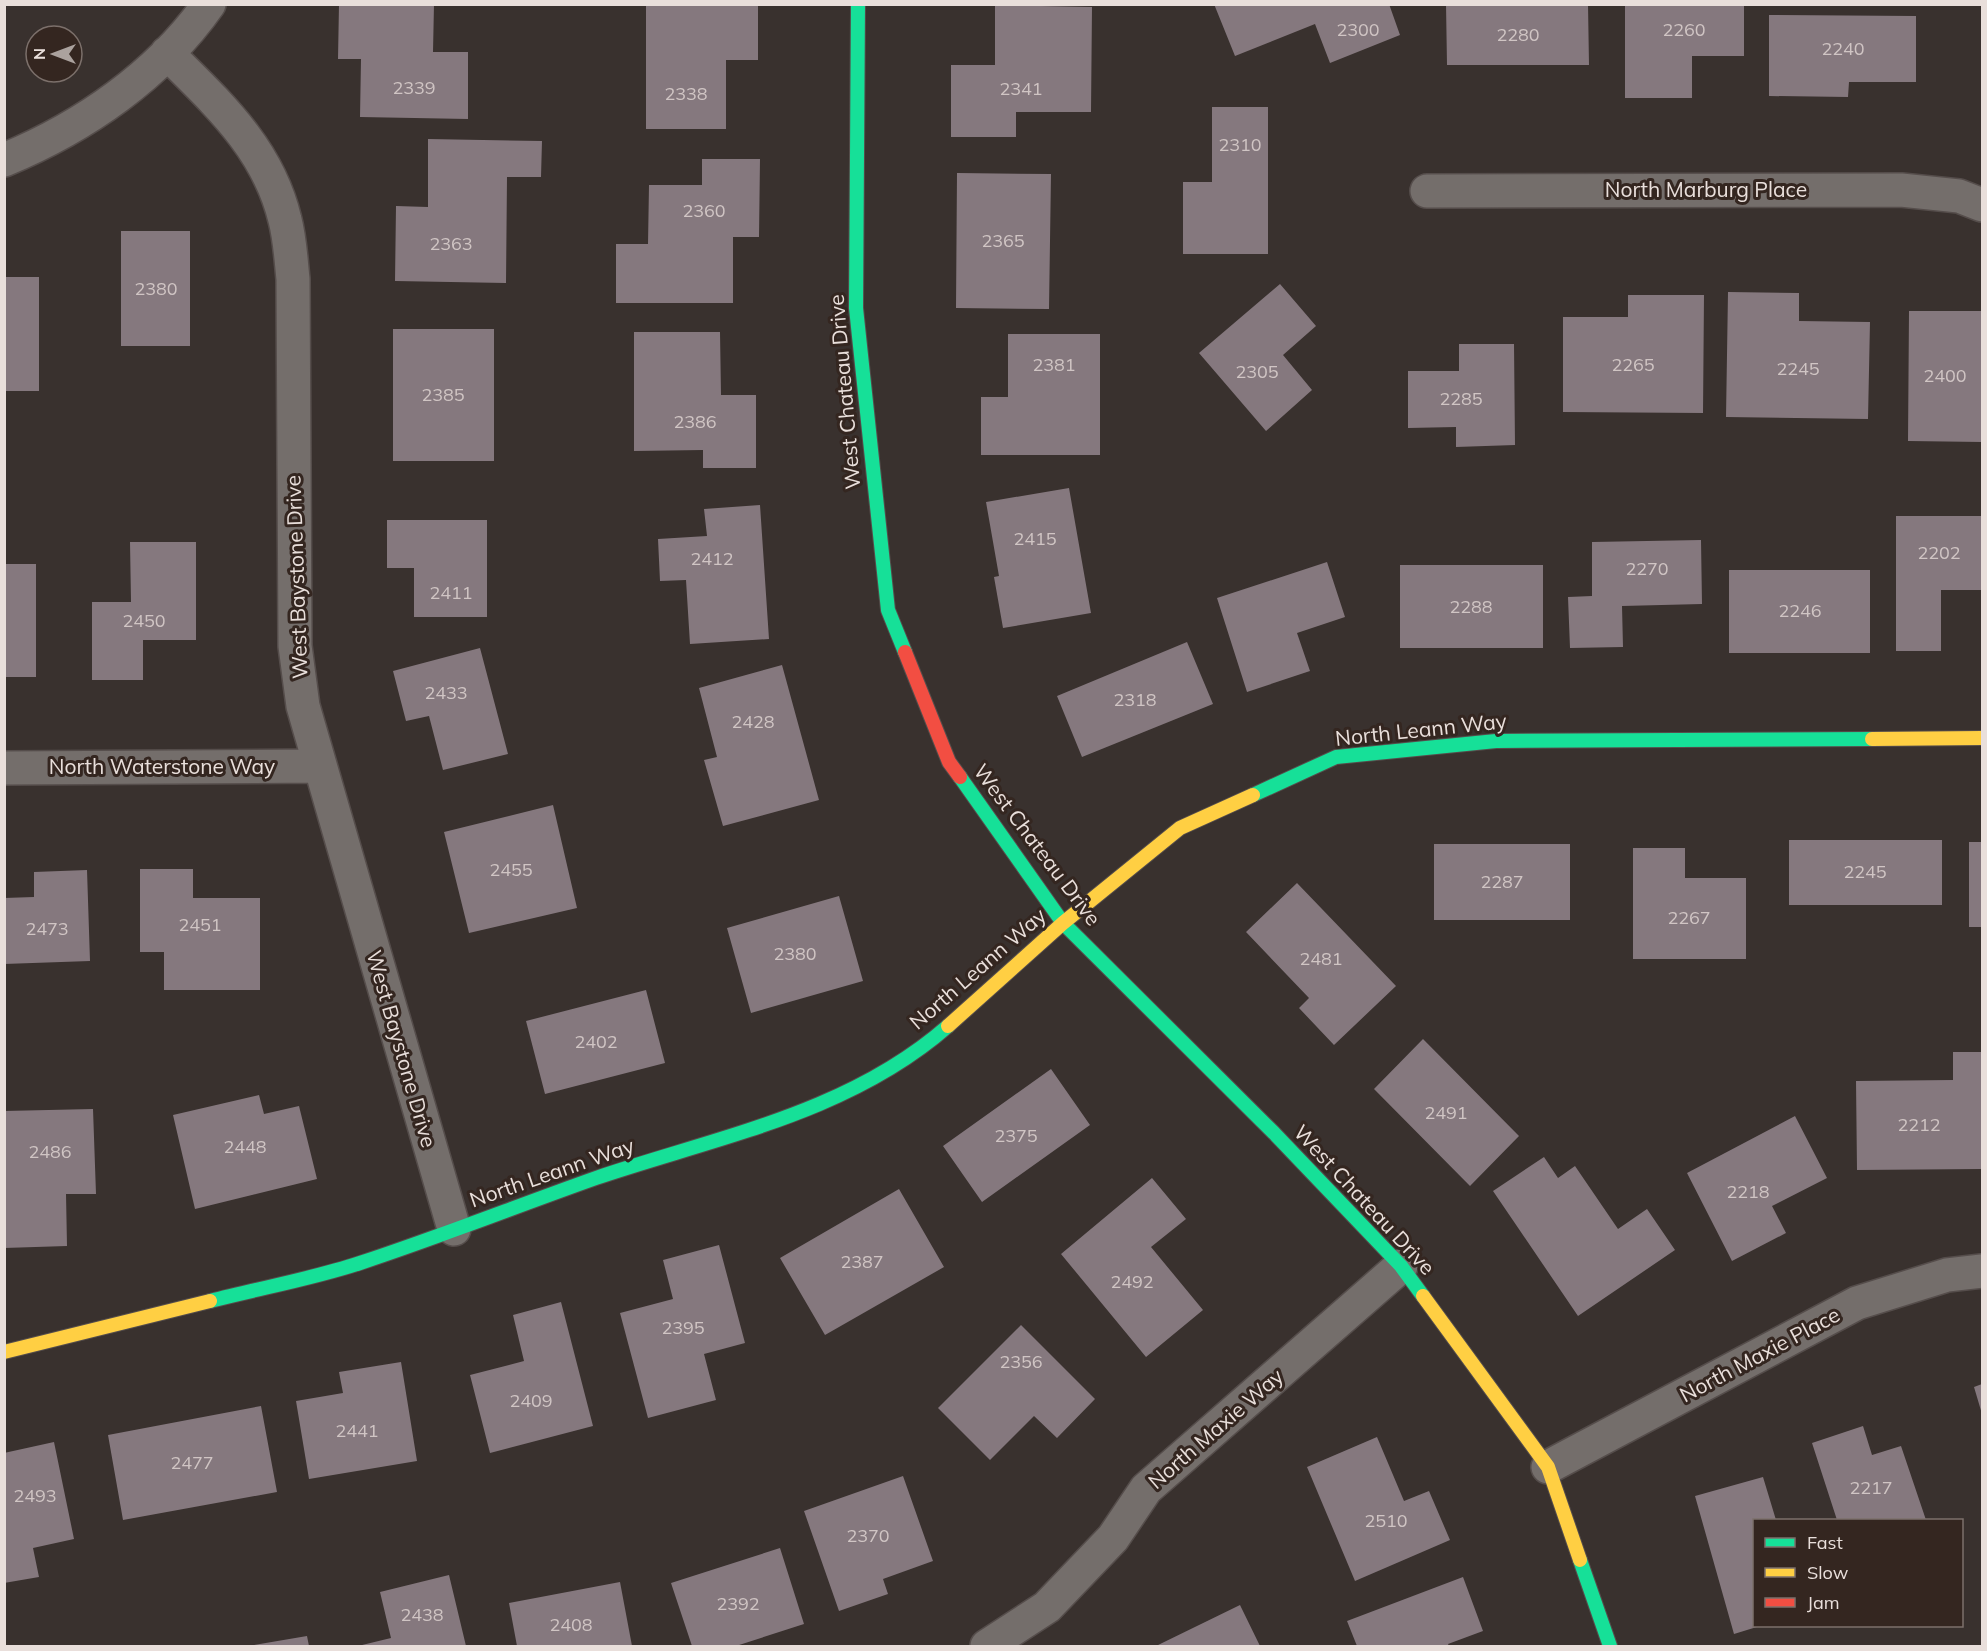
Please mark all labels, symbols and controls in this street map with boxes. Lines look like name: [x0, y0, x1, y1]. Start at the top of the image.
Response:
house number: 2300: [1336, 18, 1380, 41]
house number: 2260: [1662, 18, 1706, 41]
house number: 2280: [1496, 23, 1540, 46]
north arrow: [24, 24, 84, 84]
house number: 2240: [1821, 37, 1865, 60]
text: N: [29, 48, 49, 60]
house number: 2339: [392, 76, 436, 99]
house number: 2341: [999, 77, 1043, 100]
house number: 2338: [664, 82, 708, 105]
house number: 2310: [1218, 133, 1262, 156]
street label: North Marburg Place: [1605, 176, 1807, 202]
house number: 2360: [682, 199, 726, 222]
house number: 2365: [981, 229, 1025, 252]
house number: 2363: [429, 232, 473, 255]
house number: 2380: [134, 277, 178, 300]
street label: West Chateau Drive: [823, 294, 865, 491]
house number: 2381: [1032, 353, 1076, 376]
house number: 2265: [1611, 353, 1655, 376]
house number: 2245: [1776, 357, 1820, 380]
house number: 2305: [1235, 360, 1279, 383]
house number: 2400: [1923, 364, 1967, 387]
house number: 2385: [421, 383, 465, 406]
house number: 2285: [1439, 387, 1483, 410]
house number: 2386: [673, 410, 717, 433]
street label: West Baystone Drive: [279, 475, 313, 679]
house number: 2415: [1013, 527, 1057, 550]
house number: 2202: [1917, 541, 1961, 564]
house number: 2412: [690, 547, 734, 570]
house number: 2270: [1625, 557, 1669, 580]
house number: 2411: [429, 581, 473, 604]
house number: 2288: [1449, 595, 1493, 618]
house number: 2246: [1778, 599, 1822, 622]
house number: 2450: [122, 609, 166, 632]
house number: 2433: [424, 681, 468, 704]
house number: 2318: [1113, 688, 1157, 711]
street label: North Leann Way: [1334, 707, 1508, 751]
house number: 2428: [731, 710, 775, 733]
street label: North Waterstone Way: [49, 753, 275, 779]
street label: West Chateau Drive: [969, 758, 1107, 930]
house number: 2455: [489, 858, 533, 881]
house number: 2245: [1843, 860, 1887, 883]
house number: 2287: [1480, 870, 1524, 893]
street label: North Leann Way: [904, 902, 1051, 1035]
house number: 2267: [1667, 906, 1711, 929]
house number: 2451: [178, 913, 222, 936]
house number: 2473: [25, 917, 69, 940]
house number: 2380: [773, 942, 817, 965]
street label: West Baystone Drive: [361, 947, 443, 1150]
house number: 2481: [1299, 947, 1343, 970]
house number: 2402: [574, 1030, 618, 1053]
house number: 2491: [1424, 1101, 1468, 1124]
house number: 2212: [1897, 1113, 1941, 1136]
street label: West Chateau Drive: [1289, 1119, 1441, 1280]
house number: 2375: [994, 1124, 1038, 1147]
street label: North Leann Way: [466, 1132, 637, 1212]
house number: 2448: [223, 1135, 267, 1158]
house number: 2486: [28, 1140, 72, 1163]
house number: 2218: [1726, 1180, 1770, 1203]
house number: 2387: [840, 1250, 884, 1273]
house number: 2492: [1110, 1270, 1154, 1293]
street label: North Maxie Place: [1675, 1301, 1844, 1407]
house number: 2395: [661, 1316, 705, 1339]
house number: 2356: [999, 1350, 1043, 1373]
street label: North Maxie Way: [1142, 1362, 1288, 1494]
house number: 2409: [509, 1389, 553, 1412]
house number: 2441: [335, 1419, 379, 1442]
house number: 2477: [170, 1451, 214, 1474]
house number: 2217: [1849, 1476, 1893, 1499]
house number: 2493: [13, 1484, 57, 1507]
house number: 2510: [1364, 1509, 1408, 1532]
legend: [1753, 1519, 1963, 1627]
house number: 2370: [846, 1524, 890, 1547]
text: Fast: [1807, 1531, 1843, 1554]
text: Slow: [1807, 1561, 1849, 1584]
text: Jam: [1807, 1591, 1840, 1614]
house number: 2392: [716, 1592, 760, 1615]
house number: 2438: [400, 1603, 444, 1626]
house number: 2408: [549, 1613, 593, 1636]

